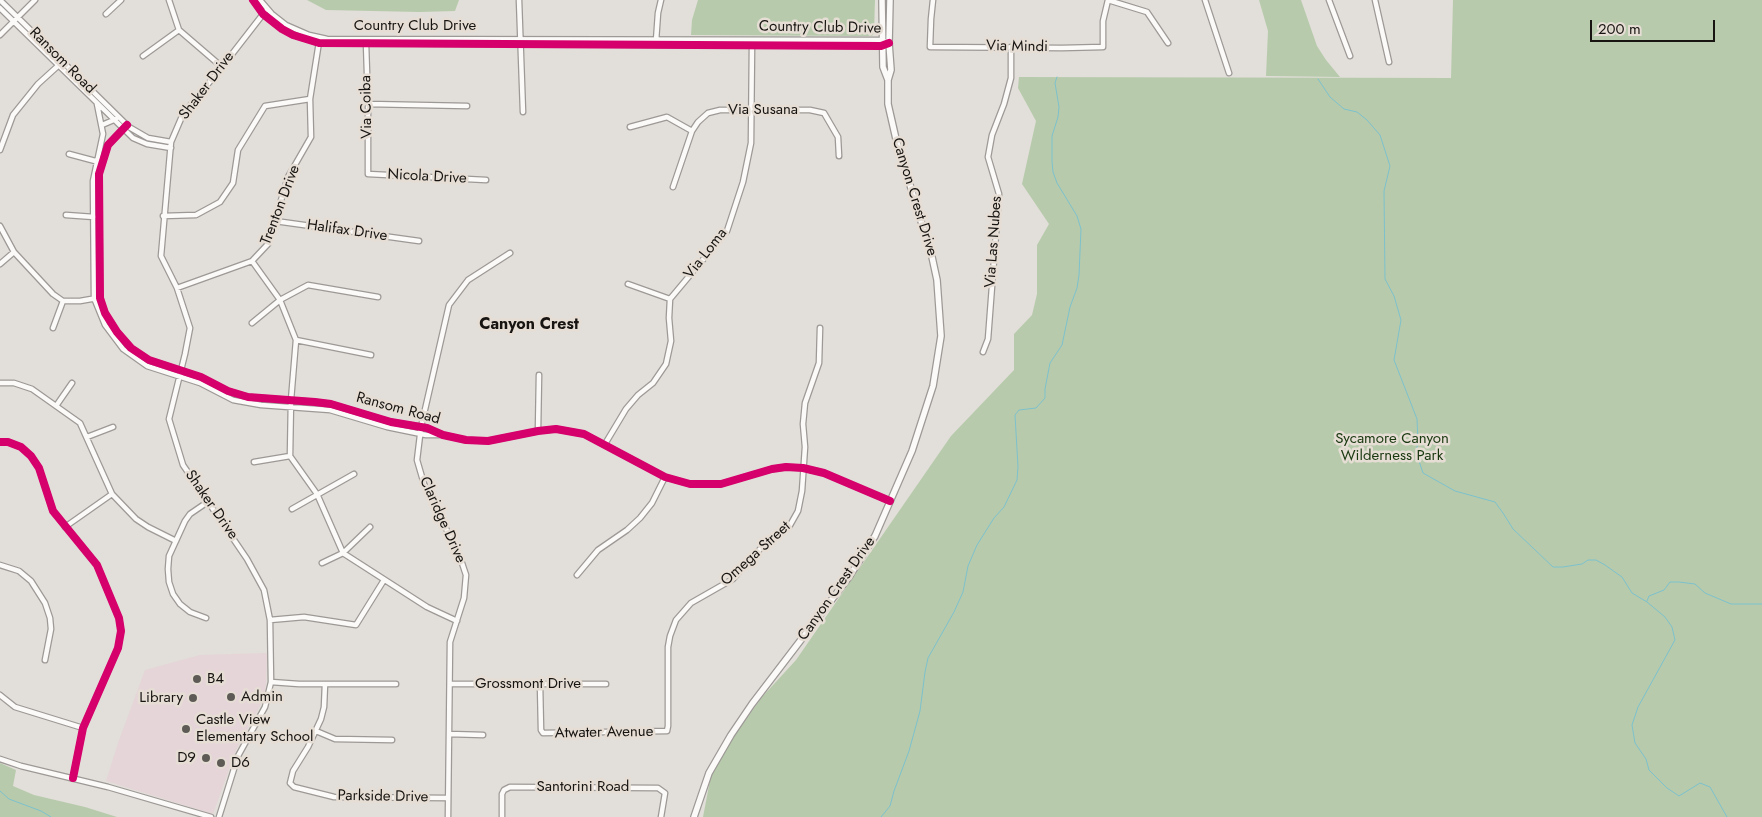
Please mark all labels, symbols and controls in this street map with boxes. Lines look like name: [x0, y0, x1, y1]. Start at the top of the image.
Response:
scale bar: [1592, 10, 1717, 42]
street label: Country Club Drive: [354, 17, 476, 35]
street label: Country Club Drive: [759, 18, 881, 38]
text: 200 m: [1598, 18, 1641, 40]
street label: Ransom Road: [25, 24, 99, 98]
street label: Via Mindi: [986, 37, 1048, 57]
street label: Shaker Drive: [176, 48, 238, 124]
street label: Via Coiba: [357, 75, 377, 139]
street label: Via Susana: [728, 101, 798, 119]
street label: Canyon Crest Drive: [887, 136, 941, 258]
street label: Trenton Drive: [258, 163, 304, 247]
street label: Nicola Drive: [387, 166, 467, 188]
street label: Via Las Nubes: [982, 196, 1006, 288]
street label: Halifax Drive: [306, 216, 388, 246]
street label: Via Loma: [681, 225, 731, 283]
district label: Canyon Crest: [479, 315, 579, 335]
street label: Ransom Road: [354, 389, 442, 429]
park label: Sycamore Canyon Wilderness Park: [1335, 430, 1449, 465]
street label: Shaker Drive: [181, 467, 241, 543]
street label: Claridge Drive: [415, 474, 469, 566]
street label: Omega Street: [718, 518, 794, 590]
street label: Canyon Crest Drive: [794, 534, 880, 644]
place label: B4: [207, 670, 224, 688]
marker: B4: [191, 673, 203, 685]
street label: Grossmont Drive: [475, 675, 581, 693]
place label: Admin: [241, 688, 283, 706]
place label: Library: [139, 689, 183, 707]
marker: Admin: [225, 691, 237, 703]
marker: Library: [187, 692, 199, 704]
place label: Castle View Elementary School: [196, 711, 313, 746]
marker: Castle View Elementary School: [180, 723, 192, 735]
street label: Atwater Avenue: [555, 723, 653, 743]
place label: D9: [177, 749, 196, 767]
marker: D9: [200, 752, 212, 764]
place label: D6: [231, 754, 250, 772]
marker: D6: [215, 757, 227, 769]
street label: Santorini Road: [537, 778, 629, 796]
street label: Parkside Drive: [337, 787, 429, 807]

